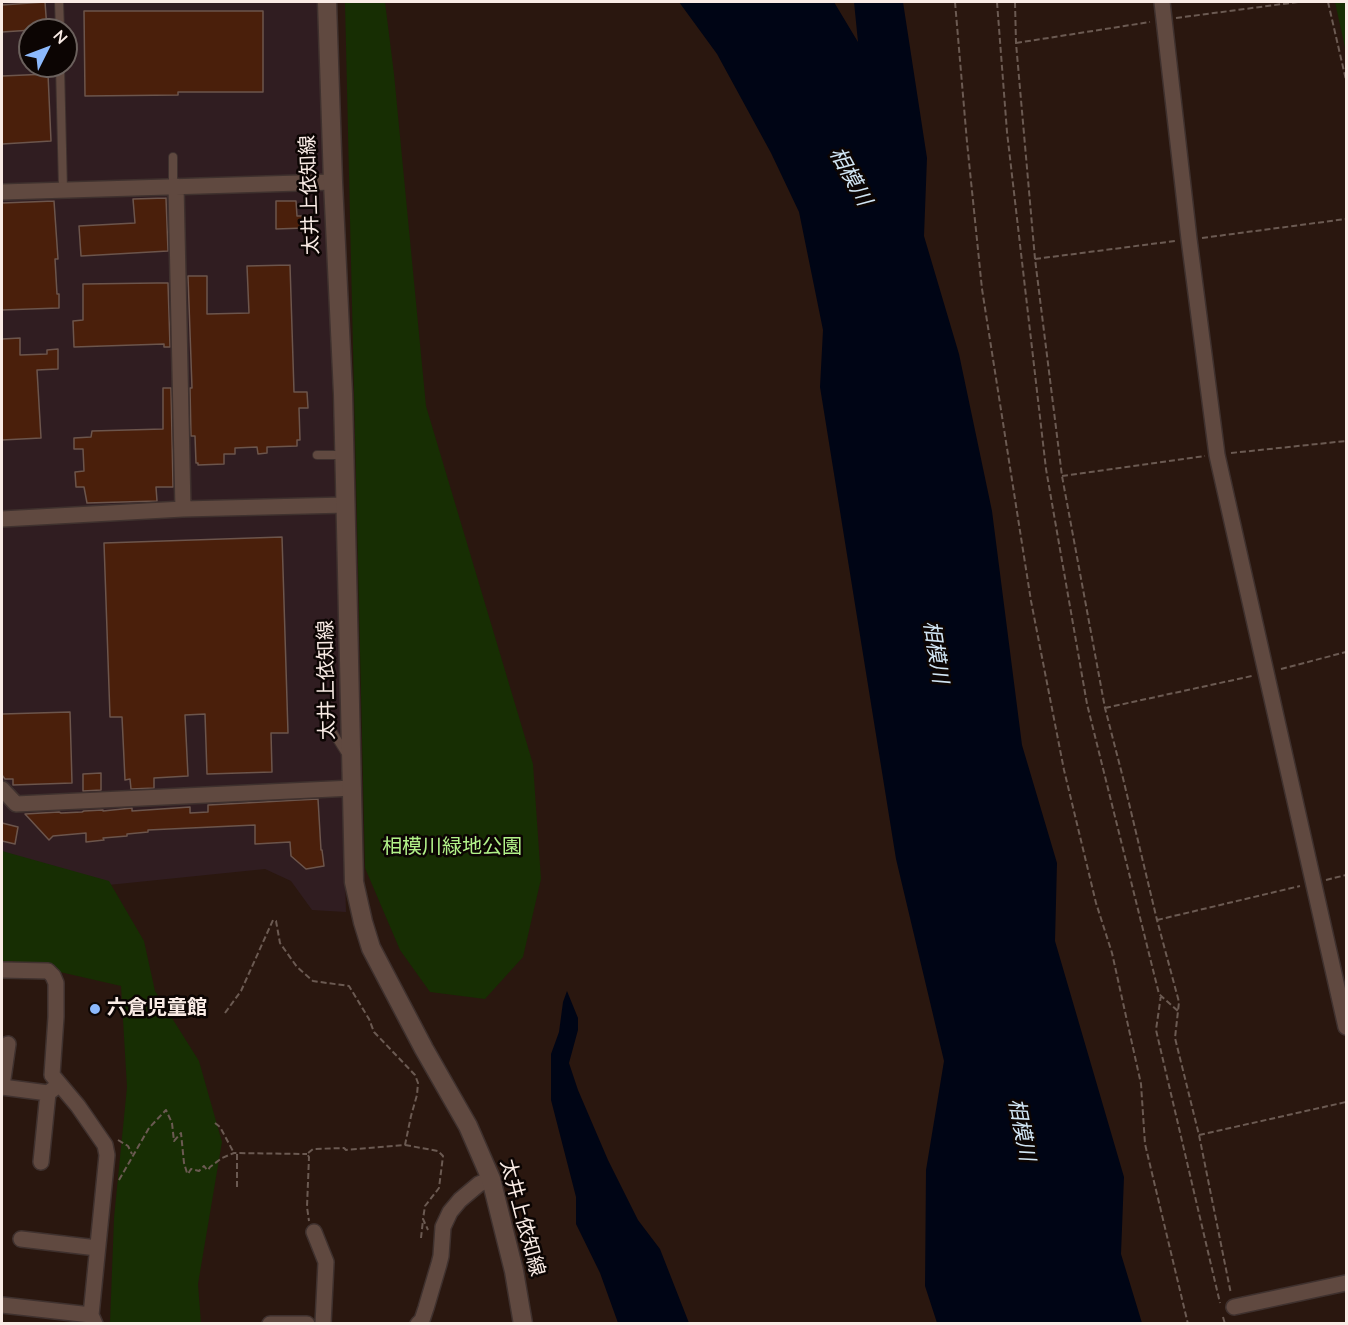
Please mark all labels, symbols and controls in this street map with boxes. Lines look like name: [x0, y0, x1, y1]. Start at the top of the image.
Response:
north arrow: [18, 18, 78, 78]
text: N: [48, 25, 72, 49]
street label: 太井上依知線: [297, 135, 325, 255]
water label: 相模川: [823, 143, 875, 211]
water label: 相模川: [917, 619, 951, 685]
street label: 太井上依知線: [315, 620, 341, 740]
park label: 相模川緑地公園: [382, 836, 522, 860]
place label: 六倉児童館: [107, 997, 207, 1021]
marker: 六倉児童館: [88, 1002, 102, 1016]
water label: 相模川: [1002, 1097, 1038, 1163]
street label: 太井上依知線: [494, 1157, 548, 1279]

